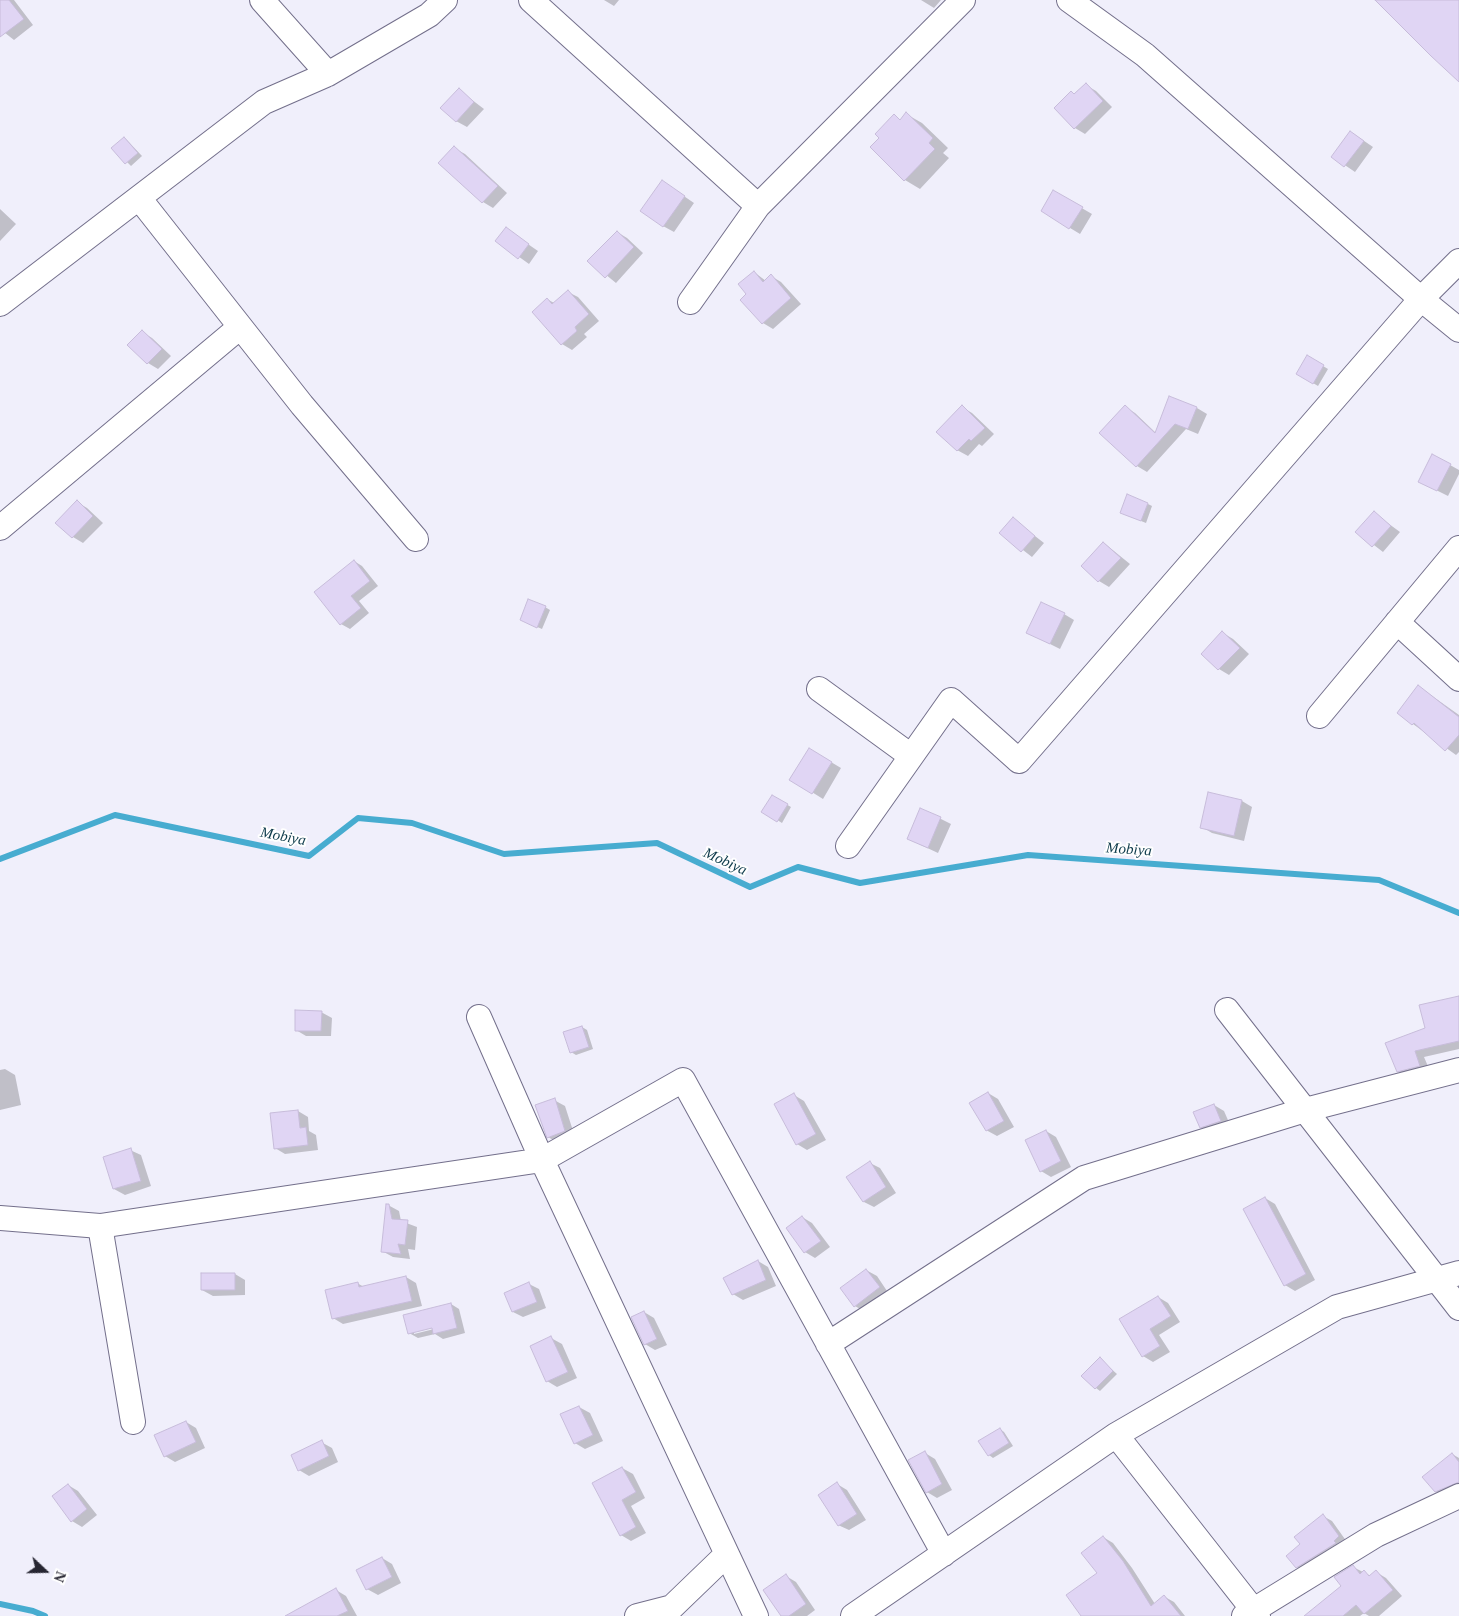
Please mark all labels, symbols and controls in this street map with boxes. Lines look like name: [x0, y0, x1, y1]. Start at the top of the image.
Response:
water label: Mobiya: [259, 824, 307, 850]
water label: Mobiya: [1106, 839, 1152, 861]
water label: Mobiya: [700, 844, 750, 880]
north arrow: [20, 1546, 70, 1596]
text: N: [51, 1569, 68, 1584]

